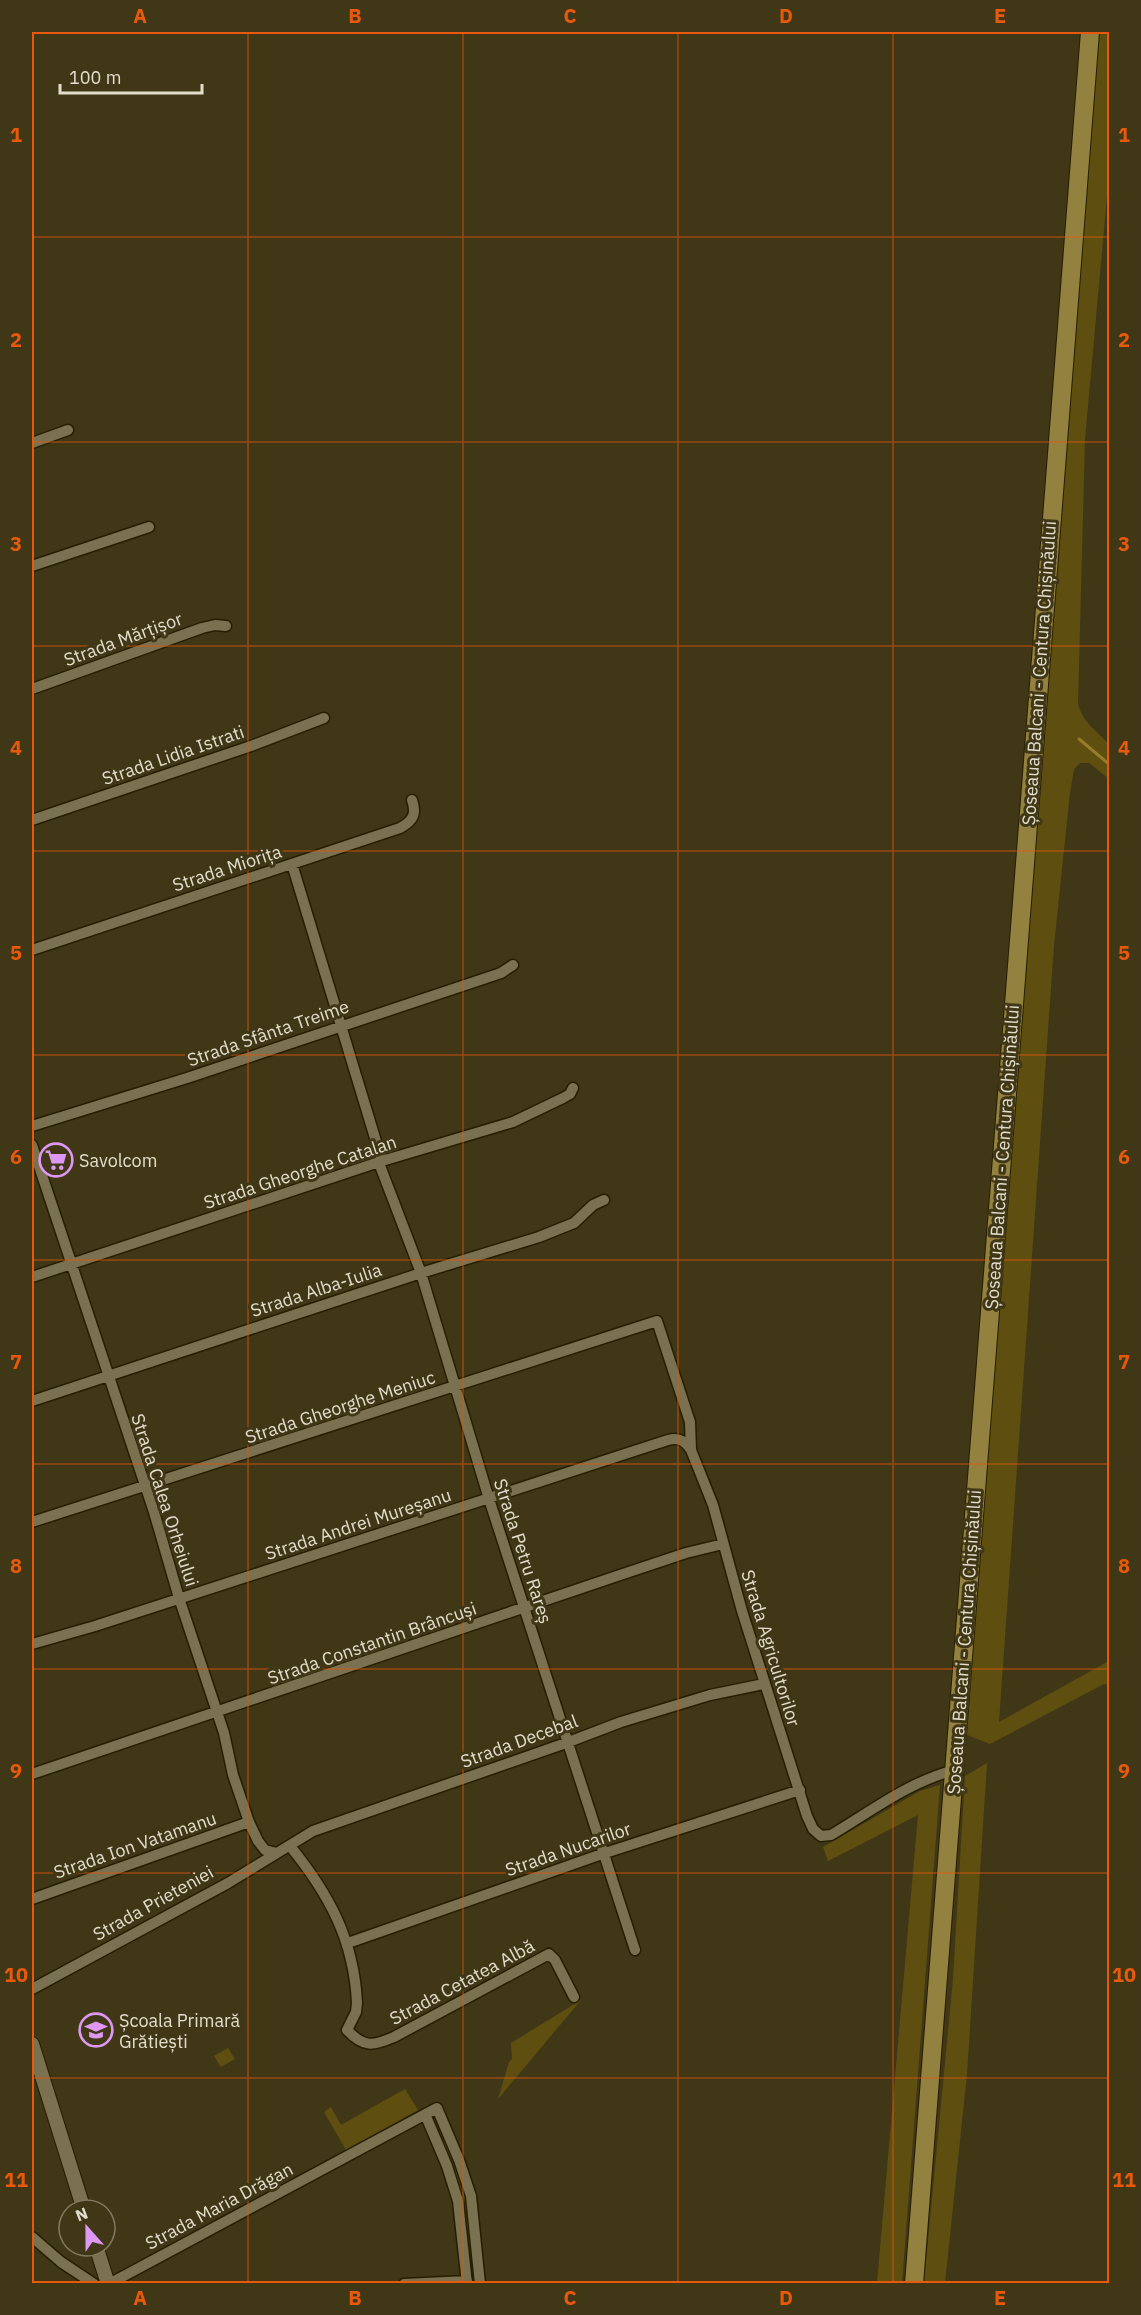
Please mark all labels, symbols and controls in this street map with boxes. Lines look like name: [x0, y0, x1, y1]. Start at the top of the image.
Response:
text: A: [133, 2, 147, 29]
text: B: [348, 2, 362, 29]
text: C: [563, 2, 577, 29]
text: D: [779, 2, 793, 29]
text: E: [994, 2, 1006, 29]
scale bar: [60, 57, 202, 95]
text: 100 m: [69, 66, 121, 89]
text: 1: [10, 121, 22, 148]
text: 1: [1118, 121, 1130, 148]
text: 2: [10, 326, 22, 353]
text: 2: [1118, 326, 1130, 353]
street label: Șoseaua Balcani - Centura Chișinăului: [1017, 520, 1061, 826]
text: 3: [10, 530, 22, 557]
text: 3: [1118, 530, 1130, 557]
street label: Strada Mărțișor: [61, 607, 186, 671]
street label: Strada Lidia Istrati: [99, 720, 247, 790]
text: 4: [10, 734, 22, 761]
text: 4: [1118, 734, 1130, 761]
street label: Strada Miorița: [169, 839, 285, 896]
text: 5: [10, 939, 22, 966]
text: 5: [1118, 939, 1130, 966]
street label: Strada Sfânta Treime: [184, 994, 352, 1071]
street label: Șoseaua Balcani - Centura Chișinăului: [980, 1004, 1024, 1310]
street label: Strada Gheorghe Catalan: [201, 1130, 399, 1214]
supermarket icon: Savolcom: [38, 1142, 74, 1178]
text: 6: [10, 1143, 22, 1170]
text: 6: [1118, 1143, 1130, 1170]
place label: Savolcom: [79, 1149, 157, 1172]
street label: Strada Alba-Iulia: [247, 1258, 385, 1322]
text: 7: [10, 1348, 22, 1375]
text: 7: [1118, 1348, 1130, 1375]
street label: Strada Gheorghe Meniuc: [242, 1365, 438, 1449]
street label: Strada Calea Orheiului: [126, 1411, 204, 1589]
street label: Strada Petru Rareș: [489, 1476, 557, 1626]
street label: Strada Andrei Mureșanu: [262, 1483, 454, 1565]
street label: Șoseaua Balcani - Centura Chișinăului: [942, 1489, 986, 1795]
text: 8: [10, 1552, 22, 1579]
text: 8: [1118, 1552, 1130, 1579]
street label: Strada Agricultorilor: [736, 1567, 806, 1729]
street label: Strada Constantin Brâncuși: [265, 1596, 479, 1690]
street label: Strada Decebal: [457, 1709, 581, 1773]
text: 9: [10, 1757, 22, 1784]
text: 9: [1118, 1757, 1130, 1784]
street label: Strada Ion Vatamanu: [51, 1806, 219, 1884]
street label: Strada Nucarilor: [502, 1817, 634, 1881]
street label: Strada Prieteniei: [89, 1860, 217, 1946]
street label: Strada Cetatea Albă: [386, 1934, 539, 2030]
text: 10: [4, 1961, 28, 1988]
text: 10: [1112, 1961, 1136, 1988]
place label: Școala Primară Grătiești: [119, 2009, 241, 2053]
school or university icon: Școala Primară Grătiești: [78, 2012, 114, 2048]
street label: Strada Maria Drăgan: [141, 2157, 297, 2255]
text: 11: [4, 2166, 28, 2193]
text: 11: [1112, 2166, 1136, 2193]
north arrow: [57, 2198, 117, 2258]
text: N: [73, 2203, 91, 2225]
text: A: [133, 2284, 147, 2311]
text: B: [348, 2284, 362, 2311]
text: C: [563, 2284, 577, 2311]
text: D: [779, 2284, 793, 2311]
text: E: [994, 2284, 1006, 2311]

